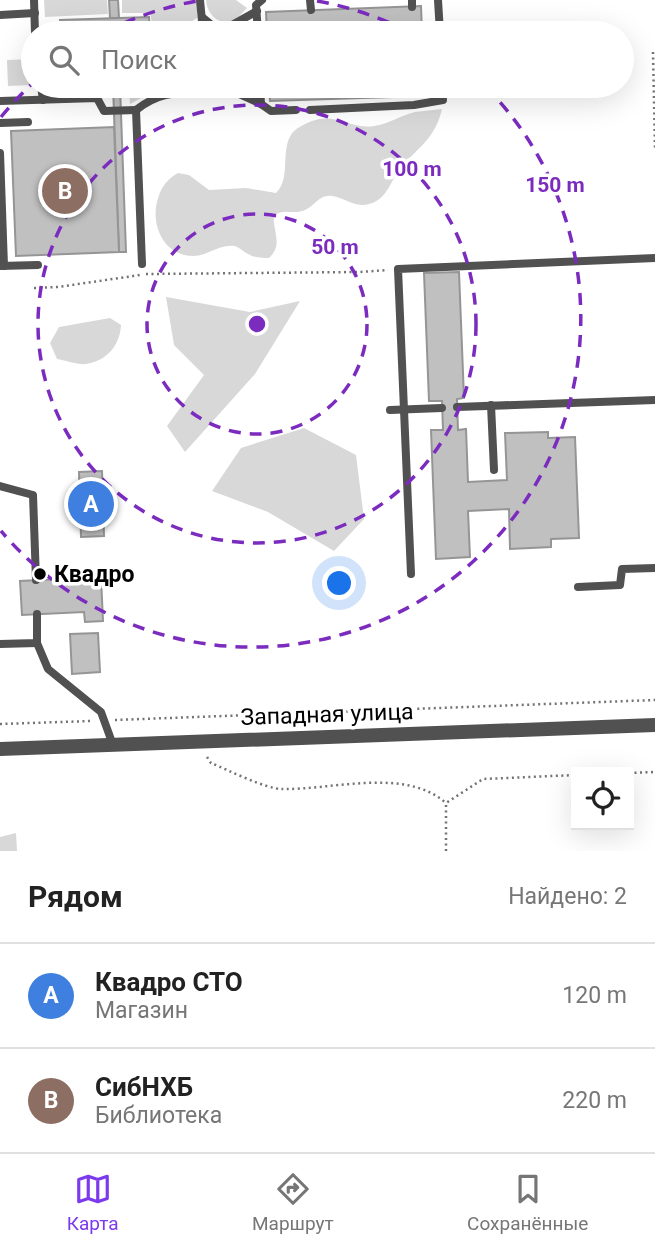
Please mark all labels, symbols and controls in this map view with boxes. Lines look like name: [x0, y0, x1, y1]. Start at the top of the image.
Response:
search box: [21, 21, 634, 98]
icon: search: [45, 41, 83, 79]
text: Поиск: [101, 45, 177, 75]
text: 100 m: [382, 157, 442, 181]
pin: B: [42, 165, 88, 217]
text: 150 m: [525, 173, 585, 197]
text: 50 m: [311, 235, 359, 259]
centre of rings: [245, 312, 269, 336]
pin: A: [68, 478, 114, 530]
place label: Квадро: [54, 561, 134, 588]
marker: Квадро: [32, 566, 48, 582]
your location: [322, 566, 356, 600]
street label: Западная улица: [240, 698, 414, 731]
map controls: [571, 767, 634, 830]
button: locate: [571, 767, 634, 830]
text: Рядом: [28, 879, 123, 914]
text: Найдено: 2: [508, 883, 627, 910]
text: Квадро СТО: [95, 967, 243, 997]
text: A: [43, 982, 59, 1009]
text: 120 m: [562, 982, 627, 1009]
text: Магазин: [95, 997, 188, 1024]
text: СибНХБ: [95, 1072, 193, 1102]
text: B: [44, 1087, 58, 1114]
text: 220 m: [562, 1087, 627, 1114]
text: Библиотека: [95, 1102, 222, 1129]
tab: Карта: [67, 1170, 119, 1235]
tab: Маршрут: [252, 1170, 334, 1235]
tab: Сохранённые: [467, 1170, 588, 1235]

